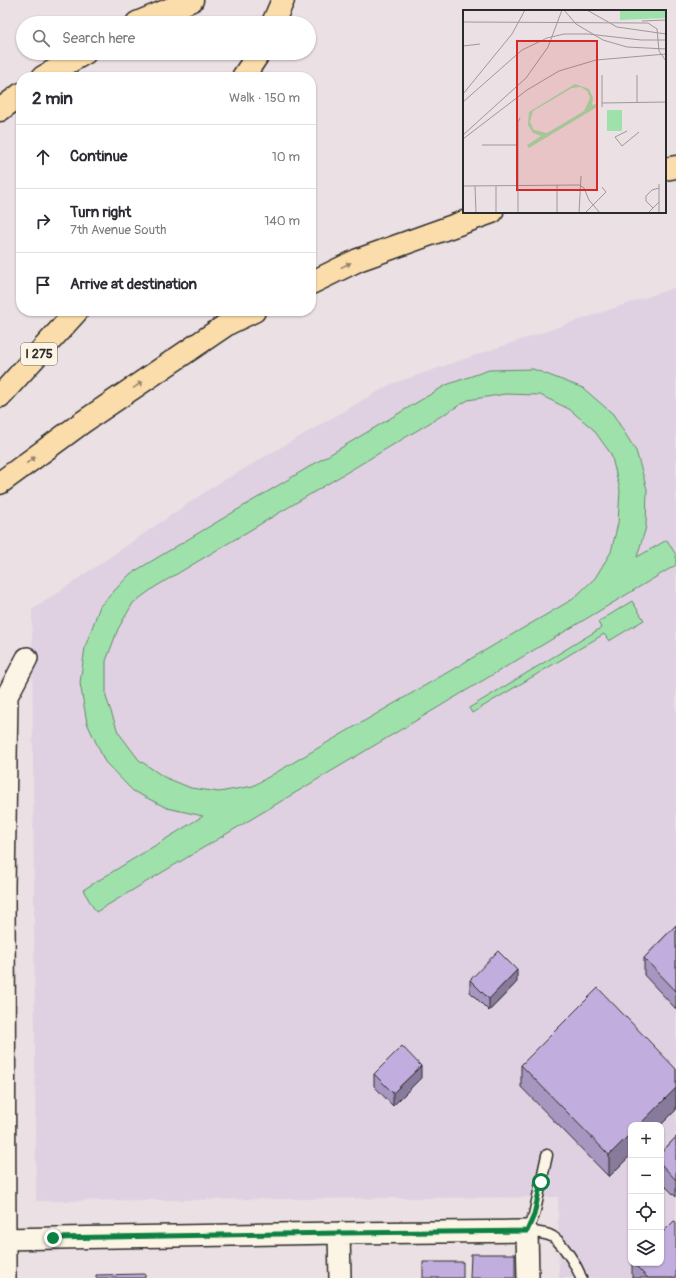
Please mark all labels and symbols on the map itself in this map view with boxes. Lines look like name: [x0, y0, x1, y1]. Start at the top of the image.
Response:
inset map: [463, 10, 666, 213]
one-way arrow: [340, 262, 352, 269]
road number: I 275: [21, 343, 57, 365]
one-way arrow: [132, 381, 143, 389]
one-way arrow: [26, 456, 37, 464]
route start: [532, 1173, 550, 1191]
route end: [44, 1229, 62, 1247]

